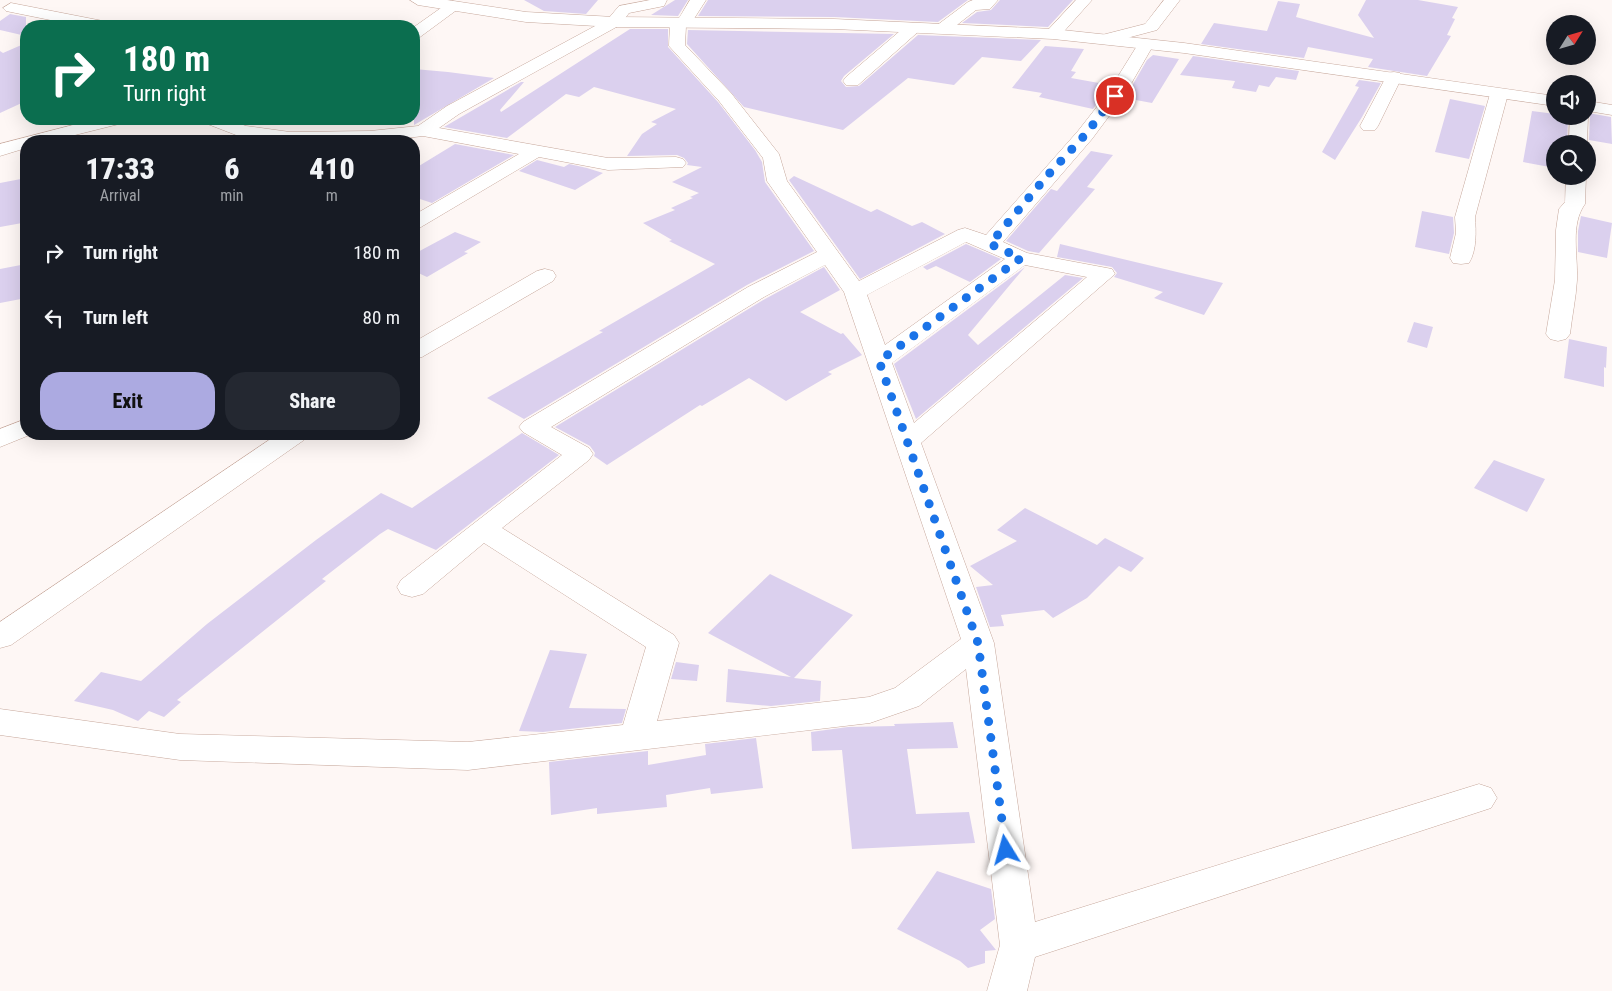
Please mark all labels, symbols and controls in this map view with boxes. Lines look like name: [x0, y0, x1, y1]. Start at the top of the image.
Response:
north arrow: [1546, 15, 1596, 65]
map controls: [1546, 15, 1596, 185]
text: 180 m: [123, 39, 210, 80]
icon: right: [40, 40, 105, 105]
pin: [1094, 75, 1136, 117]
button: sound: [1546, 75, 1596, 125]
text: Turn right: [123, 81, 206, 106]
icon: arrive: [1101, 82, 1129, 110]
button: search: [1546, 135, 1596, 185]
text: 17:33: [85, 151, 155, 186]
text: 6: [224, 151, 239, 186]
text: 410: [309, 151, 355, 186]
text: Arrival: [100, 186, 140, 205]
text: min: [220, 186, 244, 205]
text: m: [326, 186, 338, 205]
icon: right: [40, 239, 68, 267]
text: Turn right: [83, 241, 158, 264]
text: 180 m: [353, 241, 400, 264]
icon: left: [40, 304, 68, 332]
text: Turn left: [83, 306, 148, 329]
text: 80 m: [363, 306, 400, 329]
button: Exit: [40, 372, 215, 430]
button: Share: [225, 372, 400, 430]
position arrow: [979, 823, 1031, 875]

